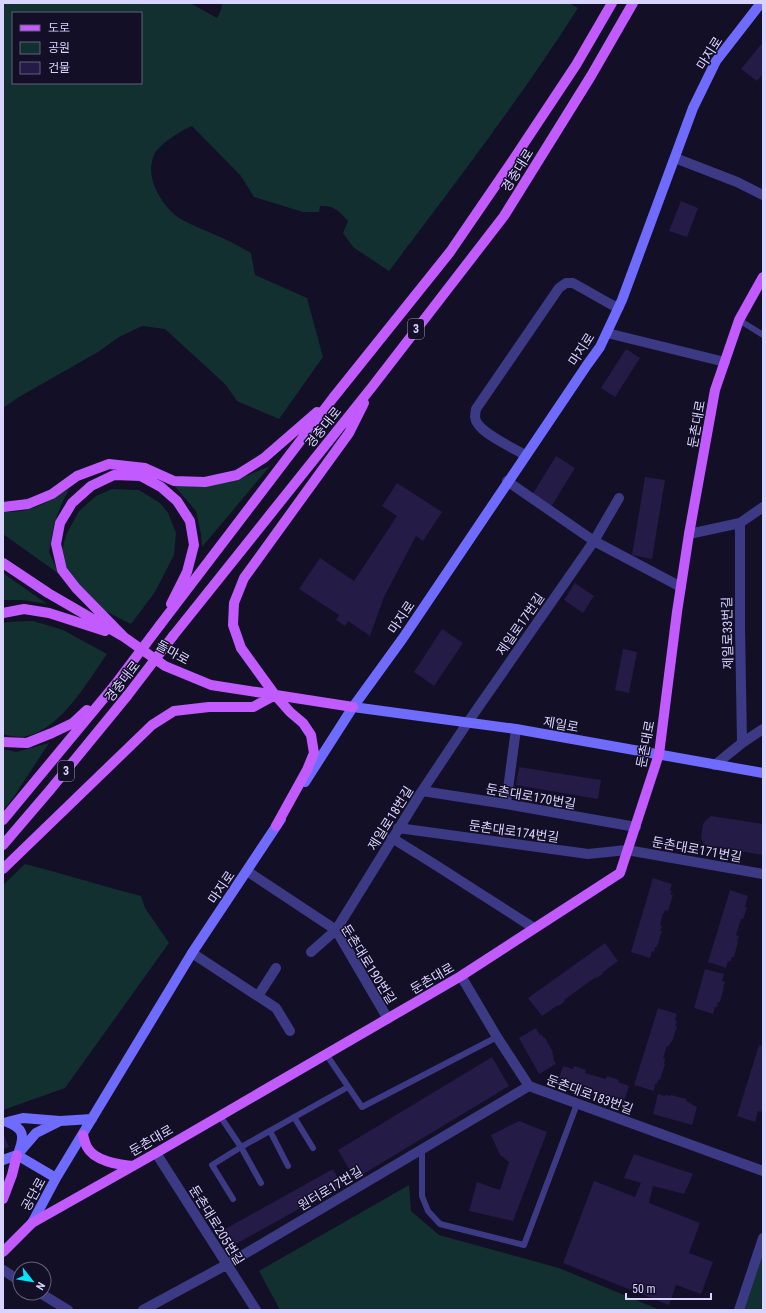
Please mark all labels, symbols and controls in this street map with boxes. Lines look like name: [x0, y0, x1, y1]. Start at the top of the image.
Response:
legend: [12, 12, 142, 84]
text: 도로: [48, 21, 70, 35]
street label: 마지로: [694, 34, 725, 72]
text: 공원: [48, 41, 70, 55]
text: 건물: [48, 61, 70, 75]
street label: 경충대로: [498, 146, 536, 195]
road number: 3: [408, 319, 424, 339]
street label: 마지로: [565, 330, 597, 368]
street label: 둔촌대로: [685, 399, 708, 449]
street label: 경충대로: [303, 404, 344, 451]
street label: 제일로17번길: [493, 590, 547, 658]
street label: 제일로33번길: [719, 597, 736, 669]
street label: 마지로: [385, 598, 418, 636]
street label: 돌마로: [153, 637, 192, 668]
street label: 경충대로: [102, 658, 143, 705]
street label: 제일로: [542, 714, 580, 735]
street label: 둔촌대로: [634, 719, 657, 769]
road number: 3: [58, 761, 74, 781]
street label: 둔촌대로170번길: [485, 781, 577, 812]
street label: 제일로18번길: [365, 783, 416, 853]
street label: 둔촌대로174번길: [468, 818, 560, 845]
street label: 둔촌대로171번길: [651, 834, 743, 865]
street label: 마지로: [205, 868, 238, 906]
street label: 둔촌대로190번길: [338, 922, 399, 1007]
street label: 둔촌대로: [408, 960, 457, 997]
street label: 둔촌대로183번길: [545, 1072, 635, 1117]
street label: 둔촌대로: [127, 1122, 176, 1159]
street label: 원터로17번길: [295, 1163, 365, 1214]
street label: 공단로: [18, 1175, 49, 1214]
street label: 둔촌대로205번길: [186, 1183, 247, 1268]
north arrow: [12, 1261, 52, 1301]
scale bar: [626, 1275, 711, 1301]
text: N: [33, 1280, 47, 1292]
text: 50 m: [632, 1282, 656, 1296]

